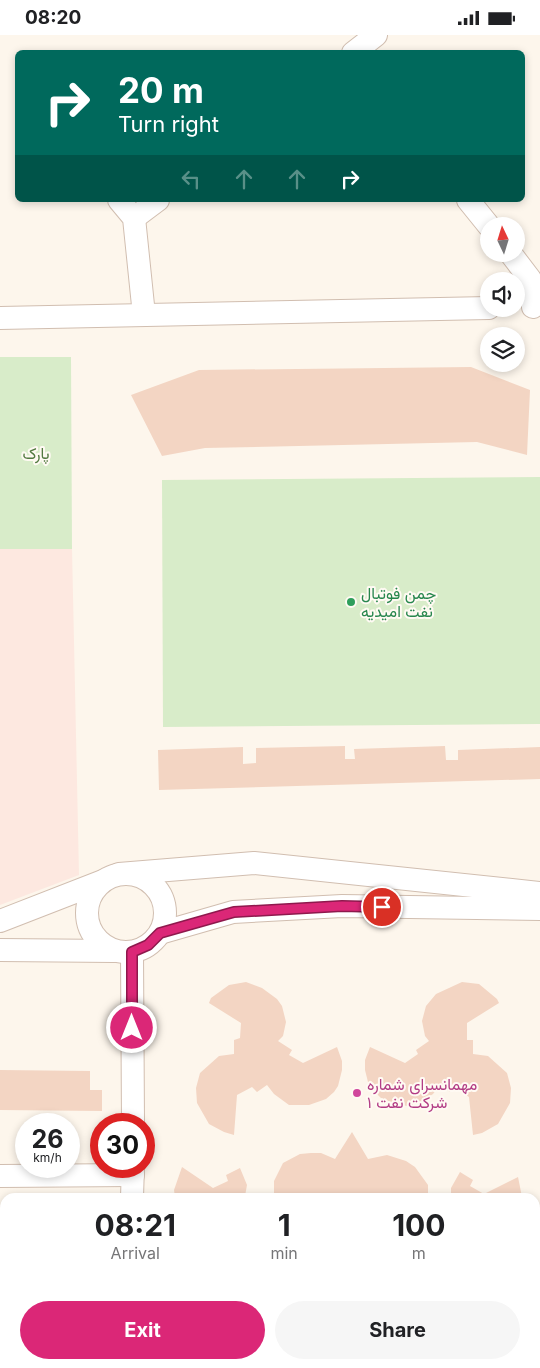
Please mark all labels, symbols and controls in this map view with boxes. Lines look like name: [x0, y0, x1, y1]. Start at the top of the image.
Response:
text: 08:20: [25, 6, 81, 29]
text: 20 m: [118, 69, 204, 111]
icon: right: [35, 70, 100, 135]
text: Turn right: [118, 111, 219, 137]
icon: left: [177, 165, 205, 193]
icon: ahead: [230, 165, 258, 193]
icon: ahead: [283, 165, 311, 193]
icon: right: [336, 165, 364, 193]
north arrow: [480, 217, 525, 263]
map controls: [480, 217, 525, 372]
button: sound: [480, 272, 525, 317]
button: layers: [480, 327, 525, 372]
park label: پارک: [22, 443, 50, 465]
place label: چمن فوتبال نفت امیدیه: [361, 583, 437, 621]
marker: چمن فوتبال نفت امیدیه: [345, 596, 357, 608]
pin: [361, 886, 403, 928]
icon: arrive: [368, 893, 396, 921]
position arrow: [105, 1001, 157, 1053]
place label: مهمانسرای شماره ۱ شرکت نفت: [367, 1074, 477, 1113]
marker: مهمانسرای شماره ۱ شرکت نفت: [351, 1087, 363, 1099]
speed limit sign: 30: [90, 1113, 155, 1178]
text: 26: [32, 1124, 63, 1154]
text: km/h: [33, 1150, 62, 1165]
text: 08:21: [94, 1207, 176, 1243]
text: 1: [278, 1207, 291, 1243]
text: 100: [392, 1207, 446, 1243]
text: Arrival: [111, 1243, 160, 1263]
text: min: [270, 1243, 298, 1263]
text: m: [412, 1243, 426, 1263]
button: Exit: [20, 1301, 265, 1359]
button: Share: [275, 1301, 520, 1359]

